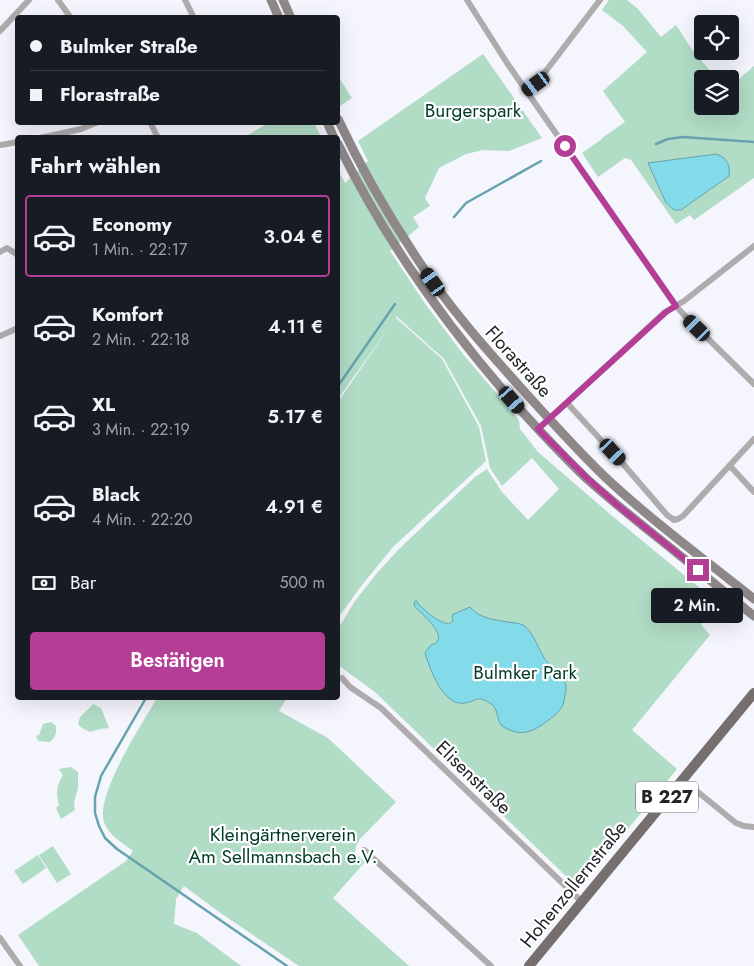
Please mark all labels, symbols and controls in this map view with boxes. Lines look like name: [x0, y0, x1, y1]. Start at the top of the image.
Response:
map controls: [694, 15, 739, 115]
button: locate: [694, 15, 739, 60]
text: Bulmker Straße: [60, 33, 198, 60]
car: [519, 69, 552, 99]
button: layers: [694, 70, 739, 115]
text: Florastraße: [60, 81, 160, 108]
park label: Burgerspark: [425, 97, 522, 124]
route start: [554, 135, 576, 157]
text: Fahrt wählen: [30, 149, 161, 181]
text: Economy: [92, 211, 172, 238]
icon: car: [32, 214, 77, 259]
text: 3.04 €: [263, 223, 323, 250]
text: 1 Min. · 22:17: [92, 238, 187, 261]
car: [418, 265, 447, 299]
text: Komfort: [92, 301, 163, 328]
icon: car: [32, 304, 77, 349]
car: [680, 312, 713, 344]
text: 4.11 €: [268, 313, 323, 340]
street label: Florastraße: [479, 319, 558, 403]
text: 2 Min. · 22:18: [92, 328, 190, 351]
car: [496, 384, 527, 416]
text: XL: [92, 391, 115, 418]
icon: car: [32, 394, 77, 439]
text: 5.17 €: [267, 403, 323, 430]
text: 3 Min. · 22:19: [92, 418, 190, 441]
car: [597, 436, 628, 468]
text: Black: [92, 481, 140, 508]
icon: car: [32, 484, 77, 529]
text: 4.91 €: [265, 493, 323, 520]
text: 4 Min. · 22:20: [92, 508, 193, 531]
route end: [687, 559, 709, 581]
icon: cash: [30, 569, 58, 597]
text: Bar: [70, 569, 96, 596]
text: 500 m: [279, 571, 325, 594]
callout: 2 Min.: [652, 588, 744, 622]
text: 2 Min.: [673, 594, 721, 617]
button: Bestätigen: [30, 632, 325, 690]
park label: Bulmker Park: [473, 659, 577, 686]
street label: Elisenstraße: [430, 734, 518, 820]
road number: B 227: [636, 782, 698, 812]
street label: Hohenzollernstraße: [514, 815, 633, 953]
park label: Kleingärtnerverein Am Sellmannsbach e.V.: [188, 821, 378, 870]

